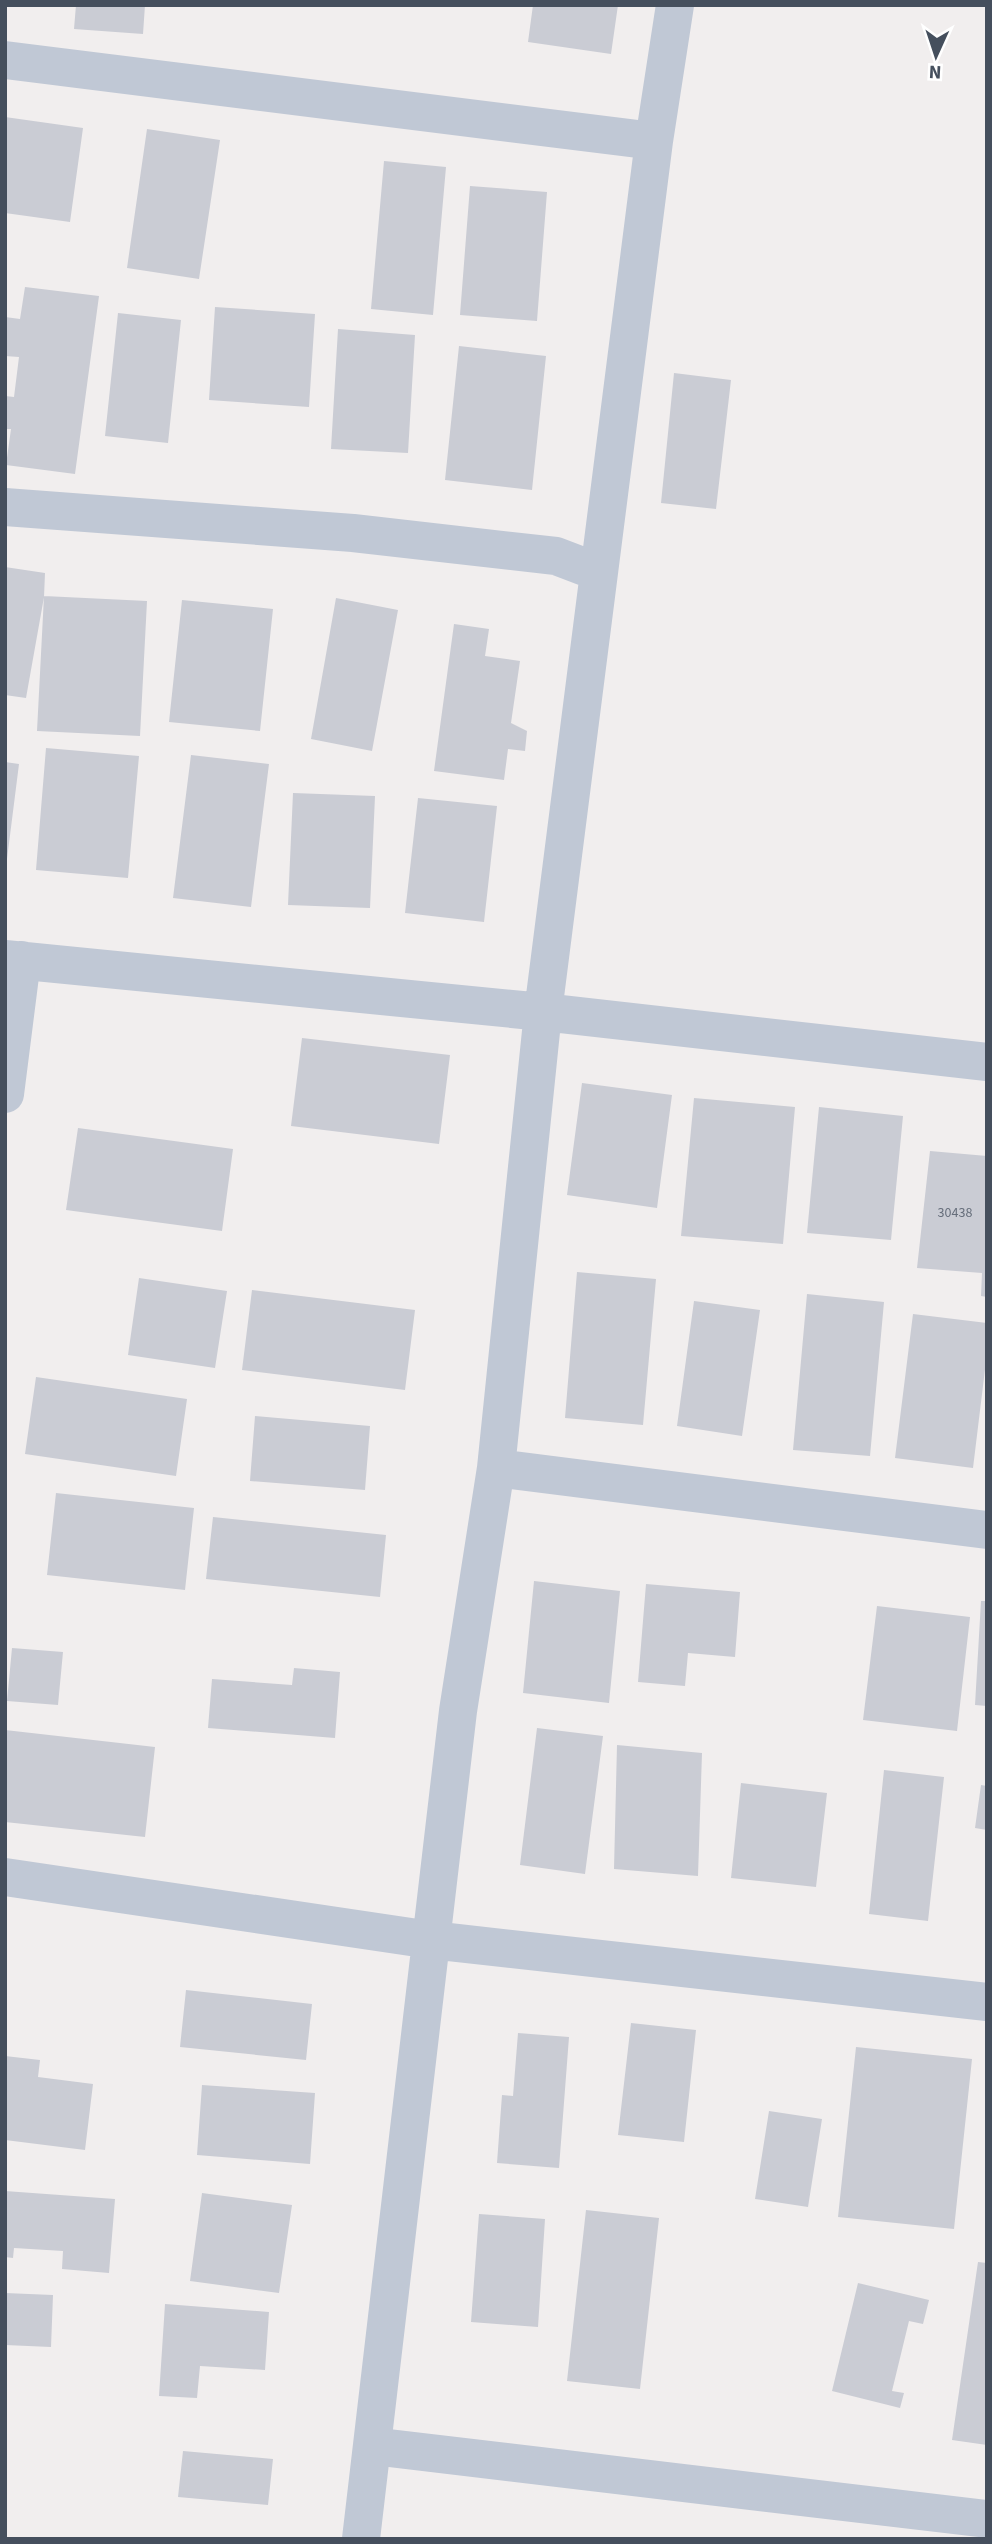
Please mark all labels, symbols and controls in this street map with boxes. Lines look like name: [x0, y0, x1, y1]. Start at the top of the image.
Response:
north arrow: [901, 21, 971, 91]
text: N: [928, 58, 942, 85]
house number: 30438: [938, 1203, 972, 1223]

